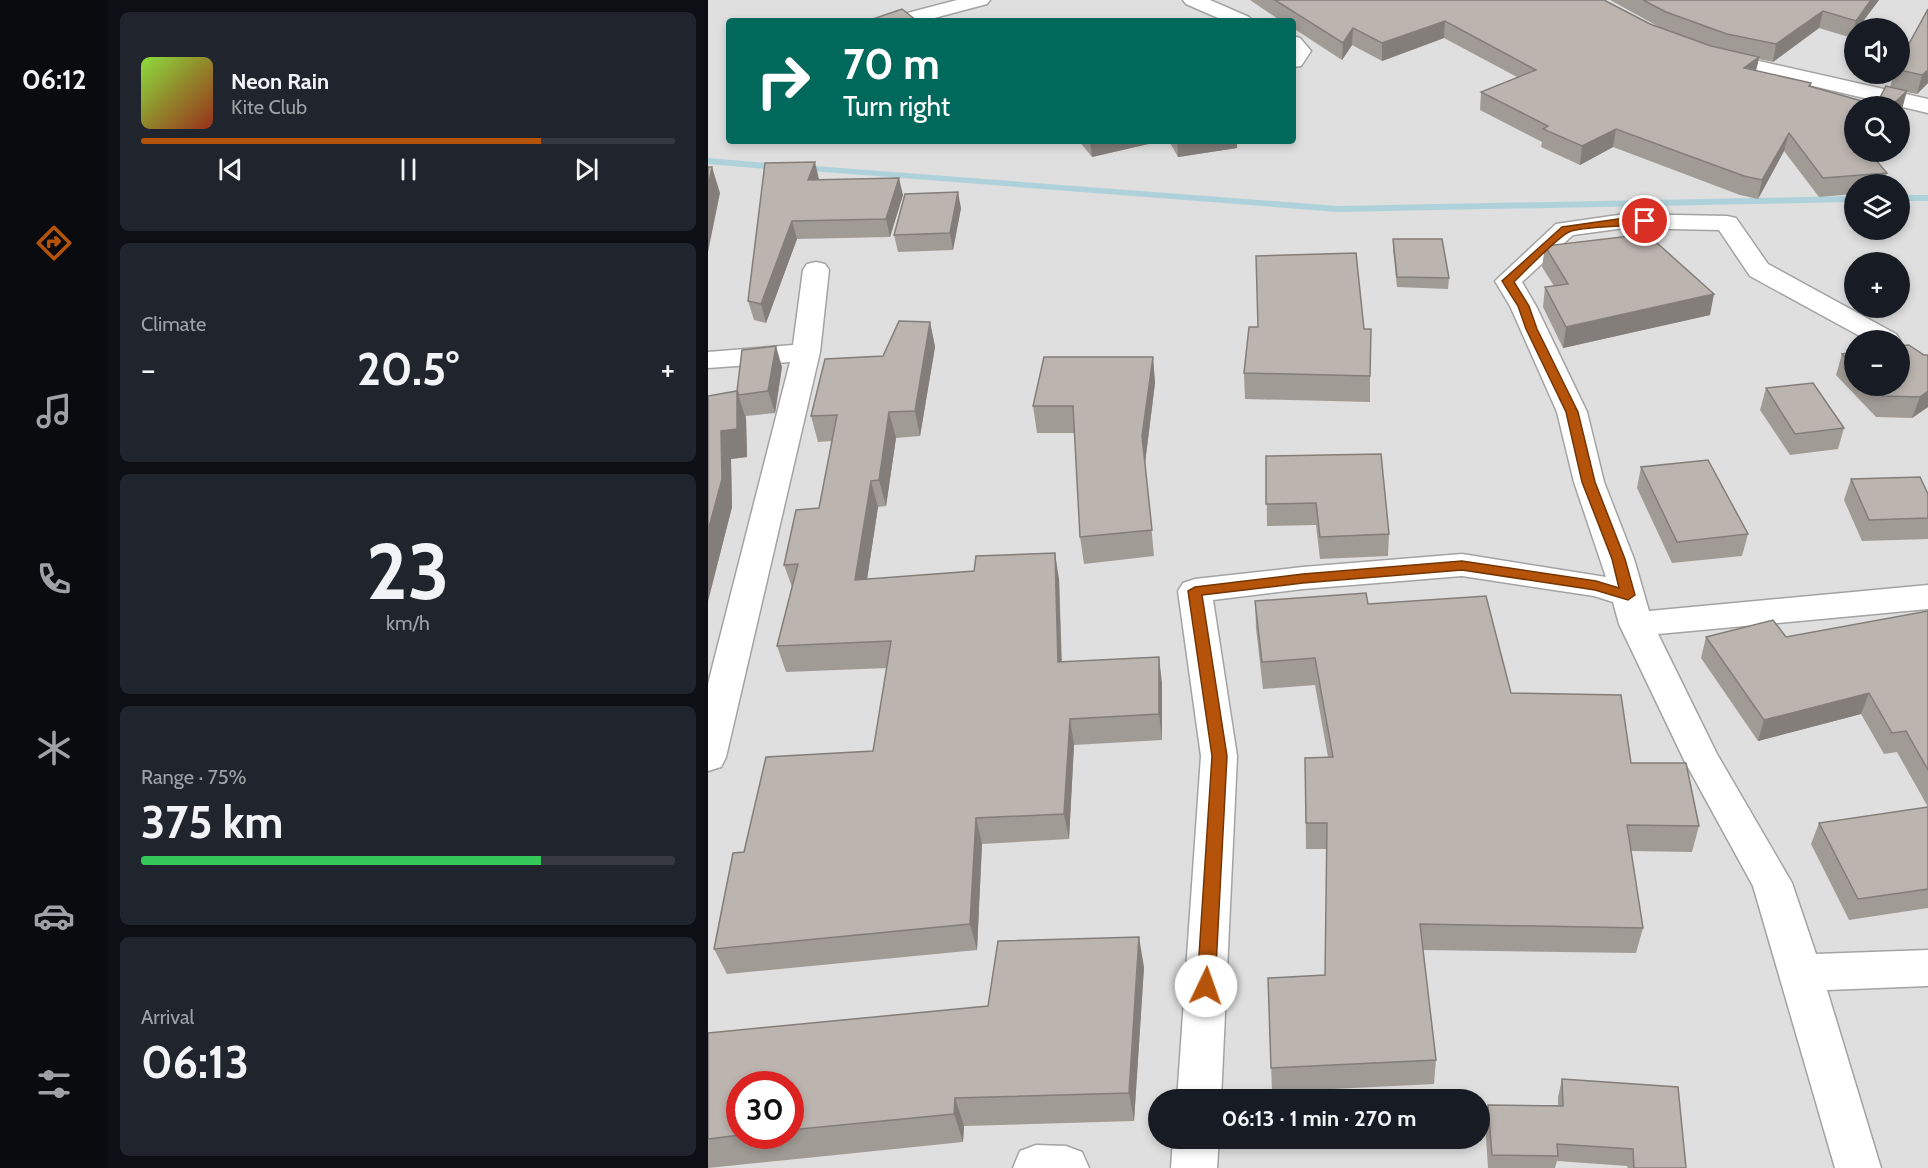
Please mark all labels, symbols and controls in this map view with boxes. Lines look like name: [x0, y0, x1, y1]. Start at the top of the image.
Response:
map controls: [1844, 18, 1910, 396]
button: sound: [1844, 18, 1910, 84]
text: 70 m: [843, 38, 940, 90]
icon: right: [744, 42, 822, 120]
text: 06:12: [22, 63, 86, 96]
text: Neon Rain: [231, 68, 329, 95]
text: Turn right: [843, 90, 950, 123]
text: Kite Club: [231, 95, 307, 119]
button: search: [1844, 96, 1910, 162]
icon: previous: [214, 153, 247, 186]
icon: pause: [392, 153, 425, 186]
icon: next: [570, 153, 603, 186]
button: layers: [1844, 174, 1910, 240]
pin: [1619, 195, 1670, 246]
icon: arrive: [1628, 204, 1661, 237]
icon: directions: [33, 222, 75, 264]
button: +: [1844, 252, 1910, 318]
text: Climate: [141, 312, 206, 336]
button: −: [1844, 330, 1910, 396]
text: 20.5°: [357, 342, 459, 396]
text: −: [141, 349, 156, 389]
text: +: [660, 349, 675, 389]
icon: music: [33, 390, 75, 432]
text: 23: [366, 524, 450, 619]
icon: phone: [33, 558, 75, 600]
text: km/h: [386, 611, 430, 635]
icon: climate: [33, 727, 75, 769]
text: Range · 75%: [141, 765, 247, 789]
text: 375 km: [141, 795, 283, 849]
icon: car: [33, 895, 75, 937]
position arrow: [1174, 954, 1238, 1018]
text: Arrival: [141, 1005, 194, 1029]
text: 06:13: [141, 1035, 249, 1089]
icon: filters: [33, 1063, 75, 1105]
speed limit sign: 30: [726, 1071, 804, 1149]
text: 06:13 · 1 min · 270 m: [1222, 1105, 1416, 1132]

